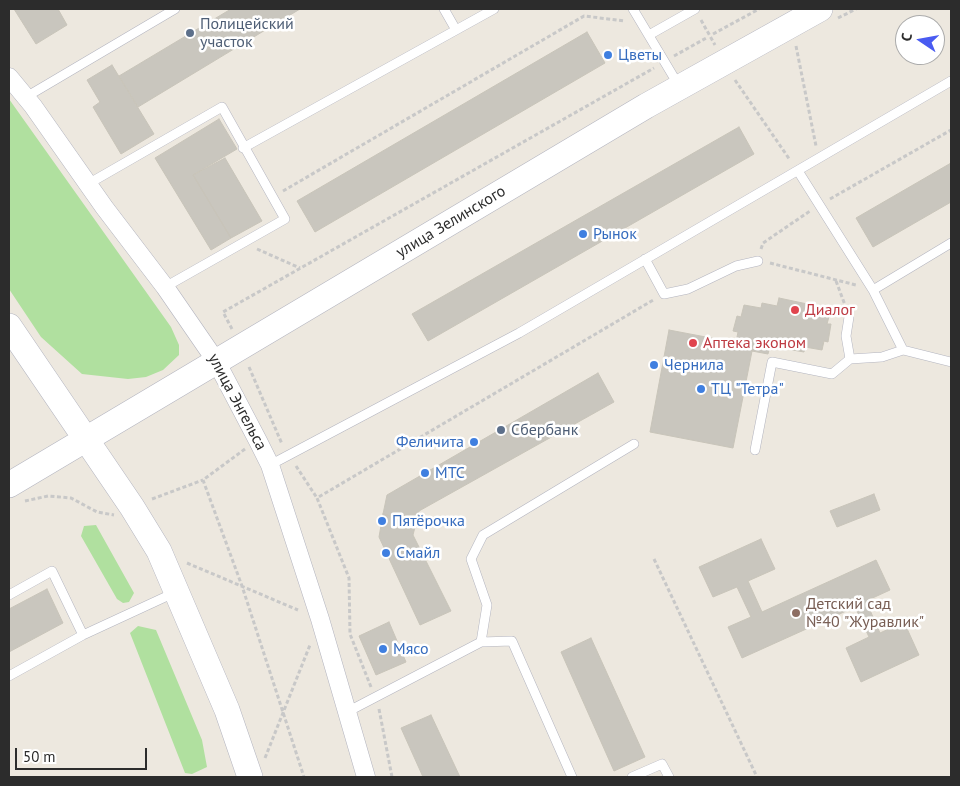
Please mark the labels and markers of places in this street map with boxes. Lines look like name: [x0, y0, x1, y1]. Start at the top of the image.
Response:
place label: Полицейский участок: [200, 14, 294, 52]
marker: Полицейский участок: [184, 27, 196, 39]
place label: Цветы: [618, 45, 662, 65]
marker: Цветы: [602, 49, 614, 61]
place label: Рынок: [593, 224, 637, 244]
marker: Рынок: [577, 228, 589, 240]
place label: Диалог: [805, 300, 855, 320]
marker: Диалог: [789, 304, 801, 316]
place label: Аптека эконом: [703, 333, 806, 353]
marker: Аптека эконом: [687, 337, 699, 349]
place label: Чернила: [664, 355, 724, 375]
marker: Чернила: [648, 359, 660, 371]
place label: ТЦ "Тетра": [711, 379, 784, 399]
marker: ТЦ "Тетра": [695, 383, 707, 395]
place label: Сбербанк: [511, 420, 578, 440]
marker: Сбербанк: [495, 424, 507, 436]
place label: Феличита: [396, 432, 464, 452]
marker: Феличита: [468, 436, 480, 448]
place label: МТС: [435, 463, 465, 483]
marker: МТС: [419, 467, 431, 479]
place label: Пятёрочка: [392, 511, 465, 531]
marker: Пятёрочка: [376, 515, 388, 527]
place label: Смайл: [396, 543, 440, 563]
marker: Смайл: [380, 547, 392, 559]
place label: Детский сад №40 "Журавлик": [806, 594, 924, 632]
marker: Детский сад №40 "Журавлик": [790, 607, 802, 619]
place label: Мясо: [393, 639, 429, 659]
marker: Мясо: [377, 643, 389, 655]

